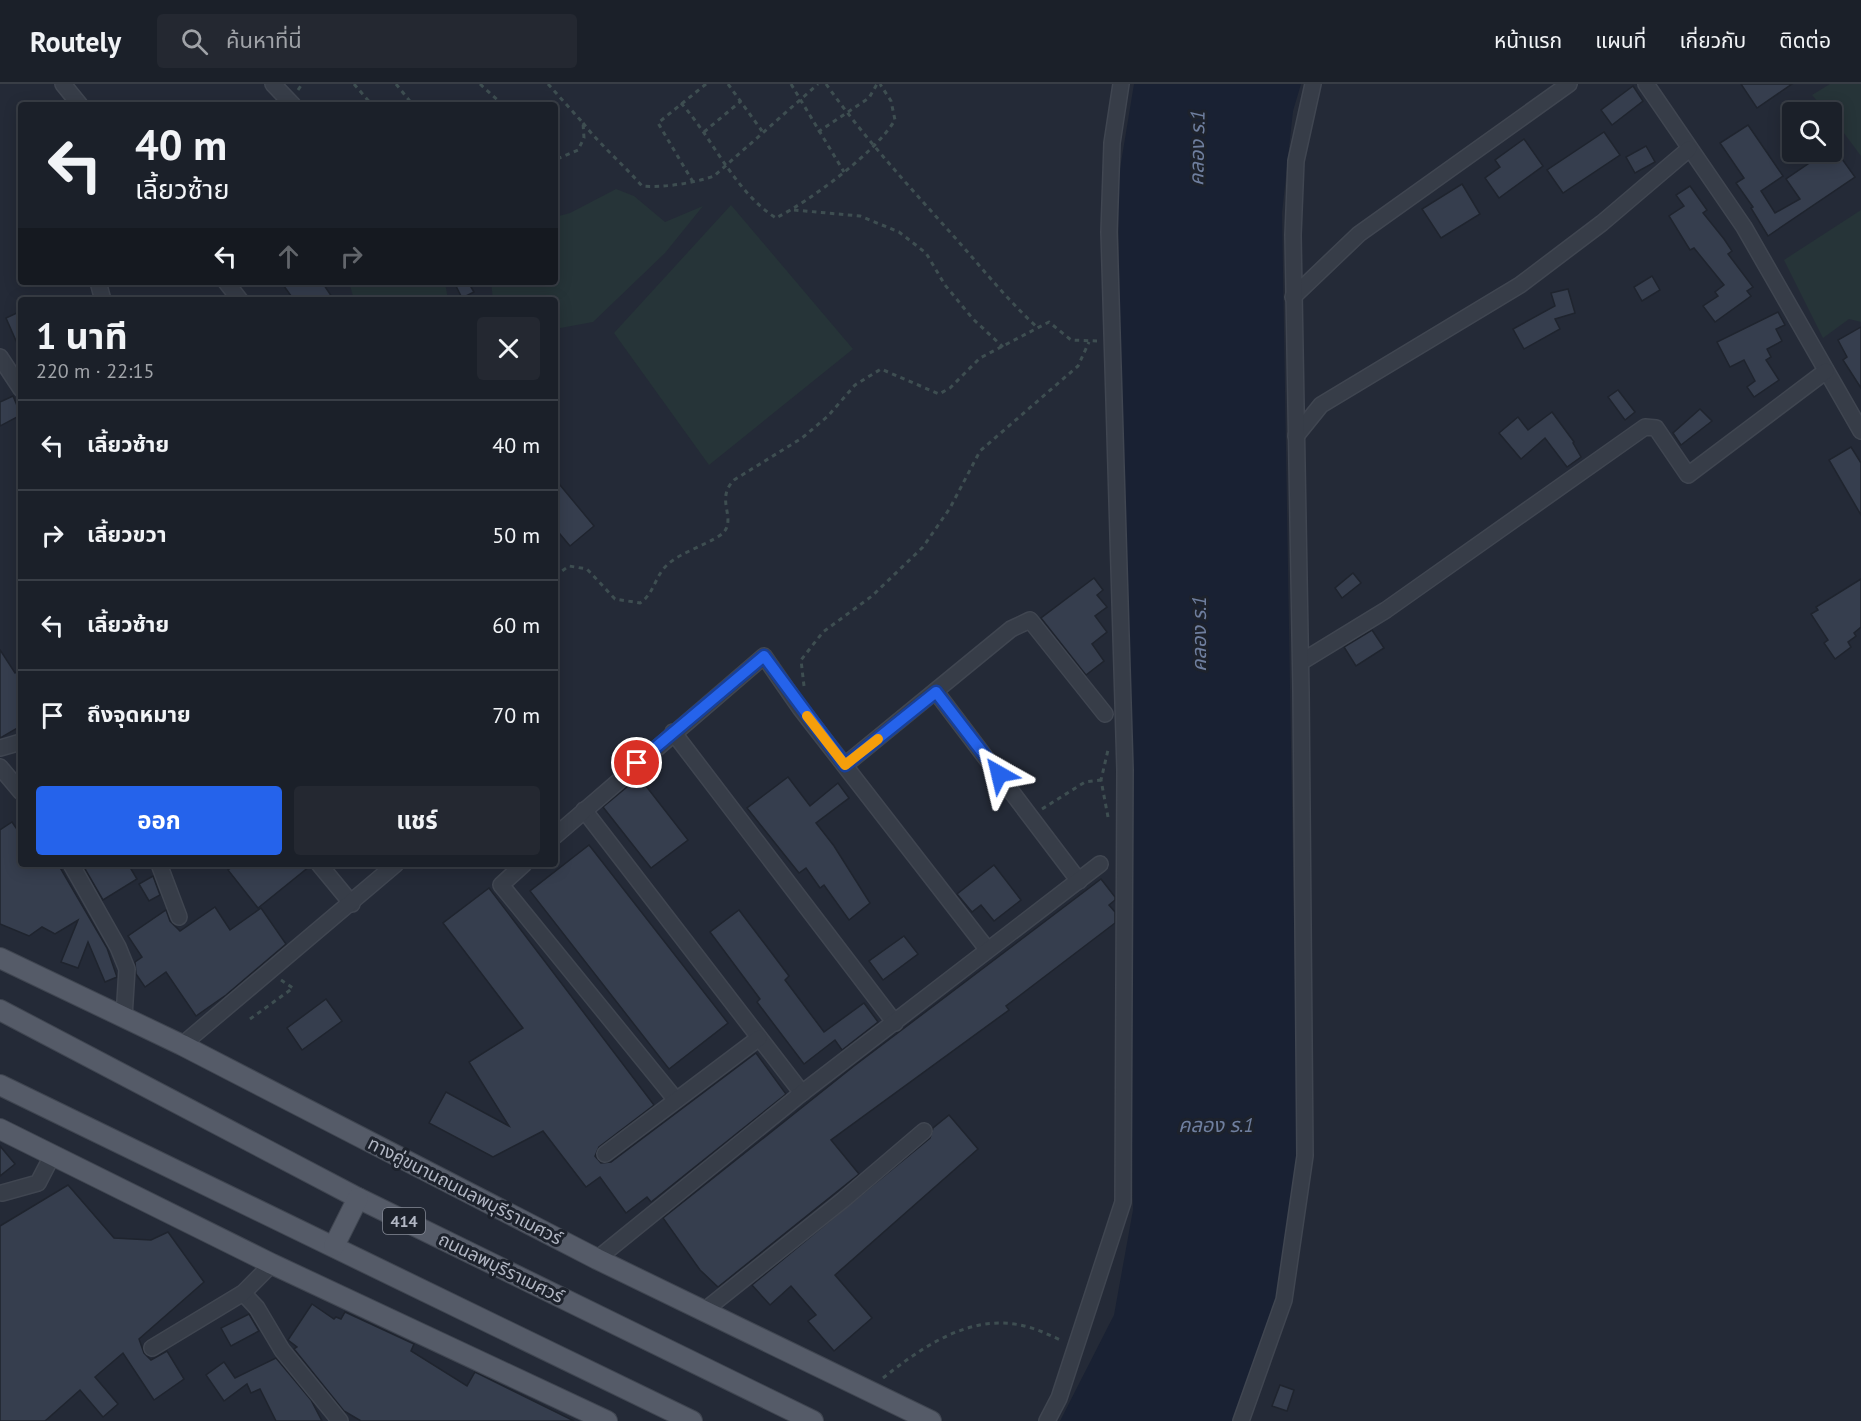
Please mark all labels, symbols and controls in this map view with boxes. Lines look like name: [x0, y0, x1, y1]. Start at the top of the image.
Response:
search box: [157, 14, 577, 68]
text: Routely: [30, 23, 121, 60]
icon: search: [178, 25, 211, 58]
text: ค้นหาที่นี่: [226, 26, 302, 54]
text: หน้าแรก: [1494, 27, 1562, 54]
text: แผนที่: [1595, 27, 1646, 54]
text: เกี่ยวกับ: [1679, 27, 1746, 54]
text: ติดต่อ: [1779, 27, 1831, 54]
map controls: [1782, 102, 1842, 162]
button: search: [1782, 102, 1842, 162]
water label: คลอง ร.1: [1183, 110, 1211, 186]
text: 40 m: [135, 117, 227, 172]
icon: left: [36, 126, 114, 204]
text: เลี้ยวซ้าย: [135, 172, 229, 206]
icon: left: [209, 240, 242, 273]
icon: ahead: [272, 240, 305, 273]
icon: right: [335, 240, 368, 273]
text: 1 นาที: [36, 312, 128, 359]
button: close: [477, 317, 540, 380]
text: 220 m · 22:15: [36, 358, 154, 384]
icon: left: [36, 429, 69, 462]
text: เลี้ยวซ้าย: [87, 430, 169, 458]
text: 40 m: [492, 431, 540, 459]
icon: right: [36, 519, 69, 552]
text: เลี้ยวขวา: [87, 520, 167, 548]
text: 50 m: [492, 521, 540, 549]
water label: คลอง ร.1: [1186, 596, 1212, 672]
icon: left: [36, 609, 69, 642]
text: เลี้ยวซ้าย: [87, 610, 169, 638]
text: 60 m: [492, 611, 540, 639]
icon: arrive: [36, 699, 69, 732]
text: ถึงจุดหมาย: [87, 700, 191, 728]
text: 70 m: [492, 701, 540, 729]
pin: [611, 737, 662, 788]
position arrow: [967, 742, 1031, 806]
icon: arrive: [620, 746, 653, 779]
button: ออก: [36, 786, 282, 855]
button: แชร์: [294, 786, 540, 855]
water label: คลอง ร.1: [1178, 1112, 1254, 1138]
street label: ทางคู่ขนานถนนลพบุรีราเมศวร์: [364, 1132, 567, 1251]
road number: 414: [383, 1208, 425, 1234]
street label: ถนนลพบุรีราเมศวร์: [435, 1227, 569, 1308]

